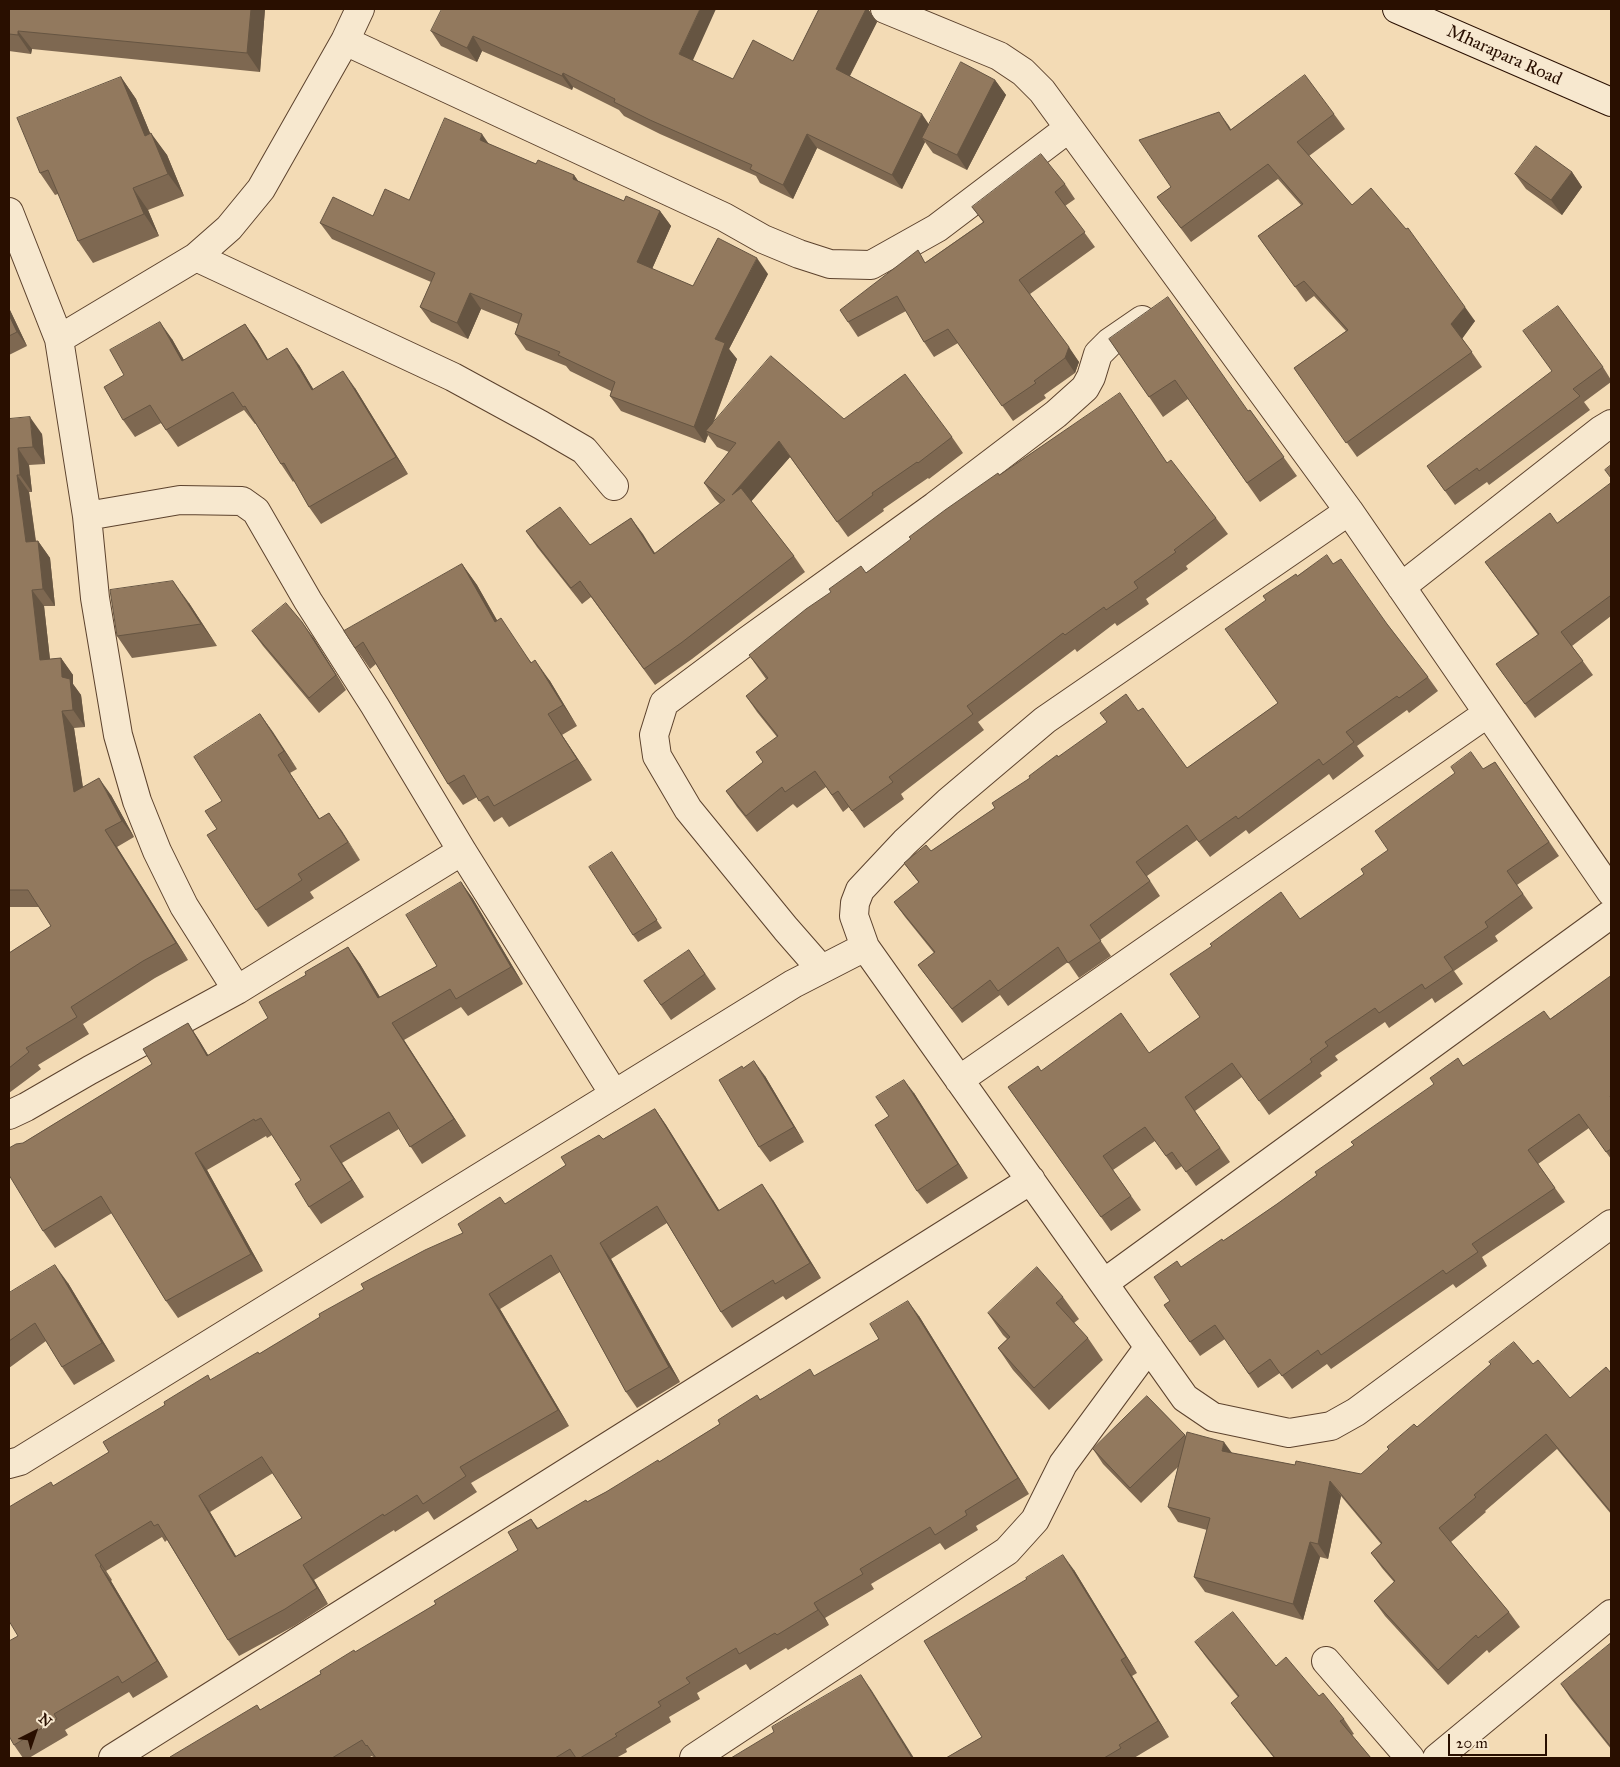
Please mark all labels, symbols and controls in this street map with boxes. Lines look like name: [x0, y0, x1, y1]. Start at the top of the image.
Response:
street label: Mharapara Road: [1443, 21, 1565, 91]
north arrow: [10, 1707, 60, 1757]
text: N: [35, 1710, 55, 1731]
scale bar: [1450, 1724, 1549, 1756]
text: 20 m: [1456, 1734, 1488, 1752]

